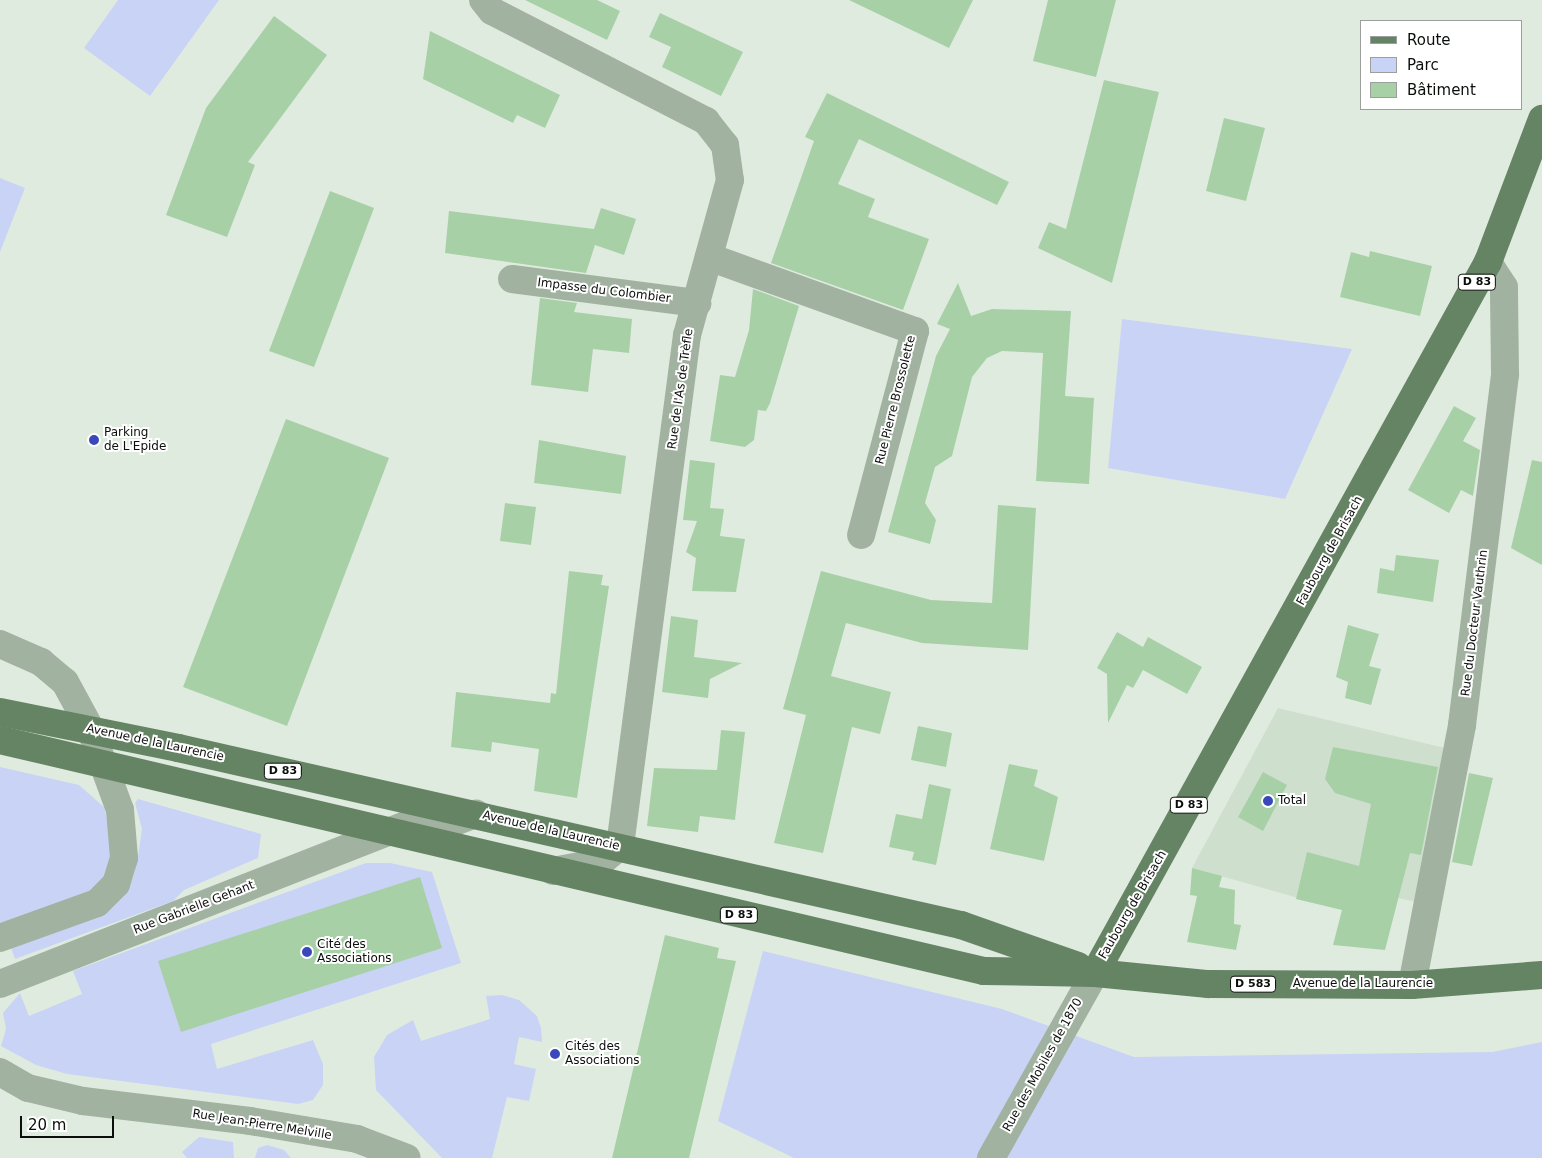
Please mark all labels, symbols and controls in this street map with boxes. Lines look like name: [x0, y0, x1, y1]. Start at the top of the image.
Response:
legend: [1360, 20, 1522, 110]
text: Route: [1407, 31, 1451, 49]
text: Parc: [1407, 56, 1439, 74]
text: Bâtiment: [1407, 81, 1476, 99]
road number: D 83: [1457, 274, 1497, 290]
street label: Impasse du Colombier: [536, 276, 672, 306]
street label: Rue de l'As de Trèfle: [665, 328, 697, 450]
street label: Rue Pierre Brossolette: [873, 334, 919, 466]
place label: Parking de L'Epide: [104, 426, 166, 454]
marker: Parking de L'Epide: [88, 434, 100, 446]
street label: Faubourg de Brisach: [1294, 494, 1366, 608]
street label: Rue du Docteur Vauthrin: [1459, 549, 1491, 697]
street label: Avenue de la Laurencie: [85, 721, 225, 765]
road number: D 83: [263, 762, 303, 779]
place label: Total: [1278, 794, 1306, 808]
marker: Total: [1262, 795, 1274, 807]
road number: D 83: [1169, 796, 1209, 814]
street label: Avenue de la Laurencie: [481, 808, 621, 854]
street label: Faubourg de Brisach: [1096, 848, 1170, 962]
street label: Rue Gabrielle Gehant: [132, 878, 256, 938]
road number: D 83: [719, 906, 759, 924]
place label: Cité des Associations: [317, 938, 392, 966]
marker: Cité des Associations: [301, 946, 313, 958]
road number: D 583: [1229, 976, 1277, 992]
street label: Avenue de la Laurencie: [1293, 977, 1433, 991]
street label: Rue des Mobiles de 1870: [1000, 996, 1086, 1134]
place label: Cités des Associations: [565, 1040, 640, 1068]
marker: Cités des Associations: [549, 1048, 561, 1060]
scale bar: [22, 1106, 116, 1138]
street label: Rue Jean-Pierre Melville: [191, 1107, 333, 1143]
text: 20 m: [28, 1116, 66, 1134]

